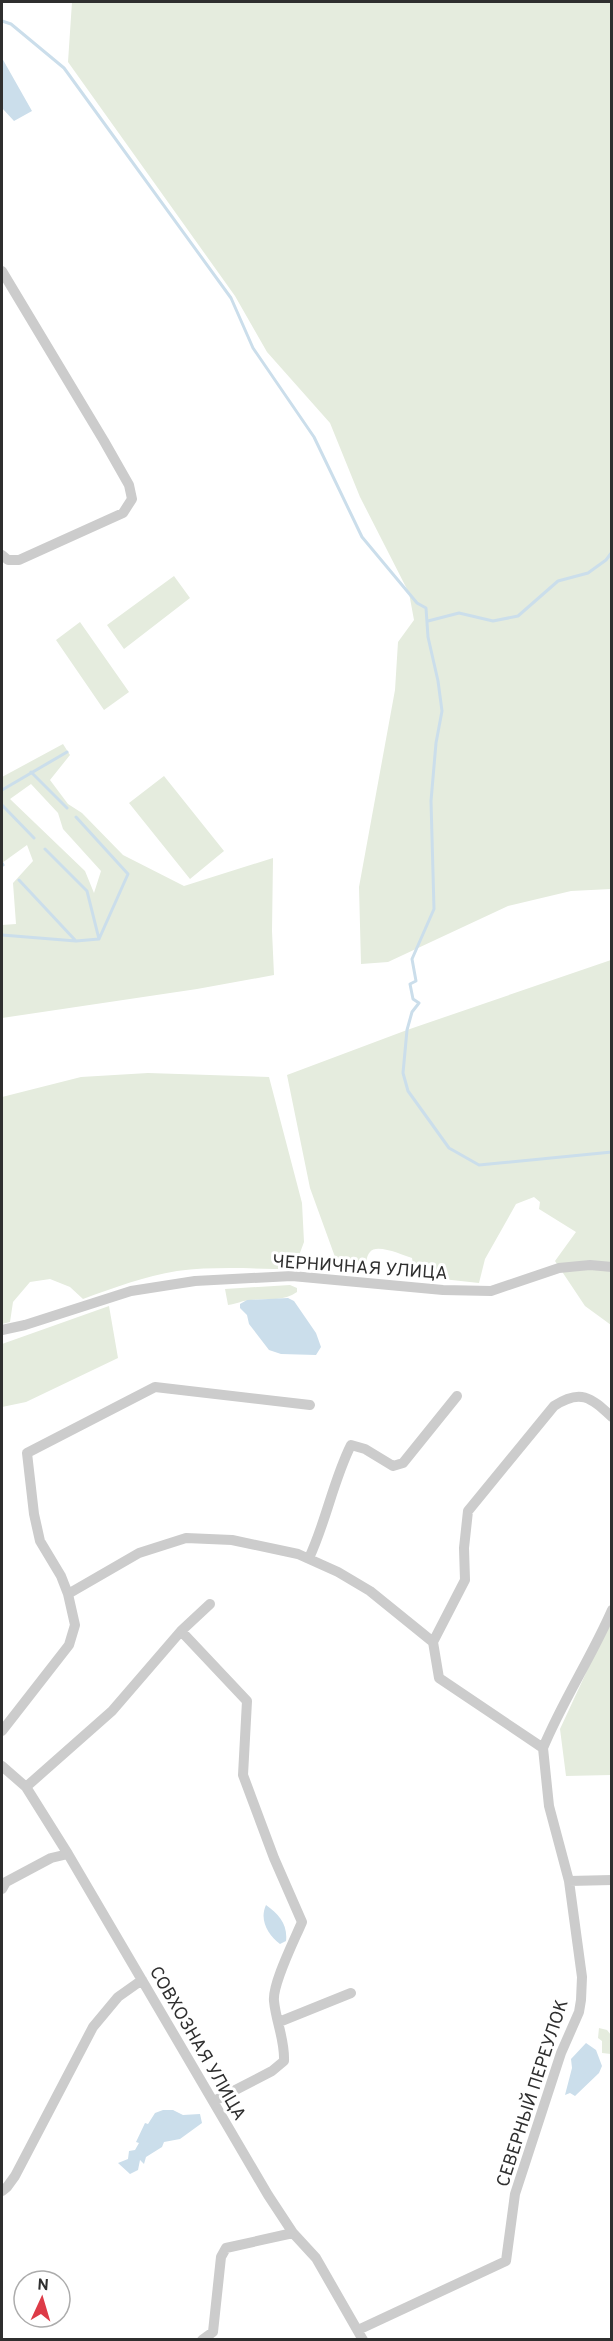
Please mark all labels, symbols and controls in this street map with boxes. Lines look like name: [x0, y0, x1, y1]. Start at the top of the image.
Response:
street label: ЧЕРНИЧНАЯ УЛИЦА: [272, 1251, 448, 1286]
street label: СОВХОЗНАЯ УЛИЦА: [143, 1962, 250, 2125]
street label: СЕВЕРНЫЙ ПЕРЕУЛОК: [490, 1996, 575, 2190]
north arrow: [12, 2269, 72, 2329]
text: N: [36, 2276, 49, 2296]

